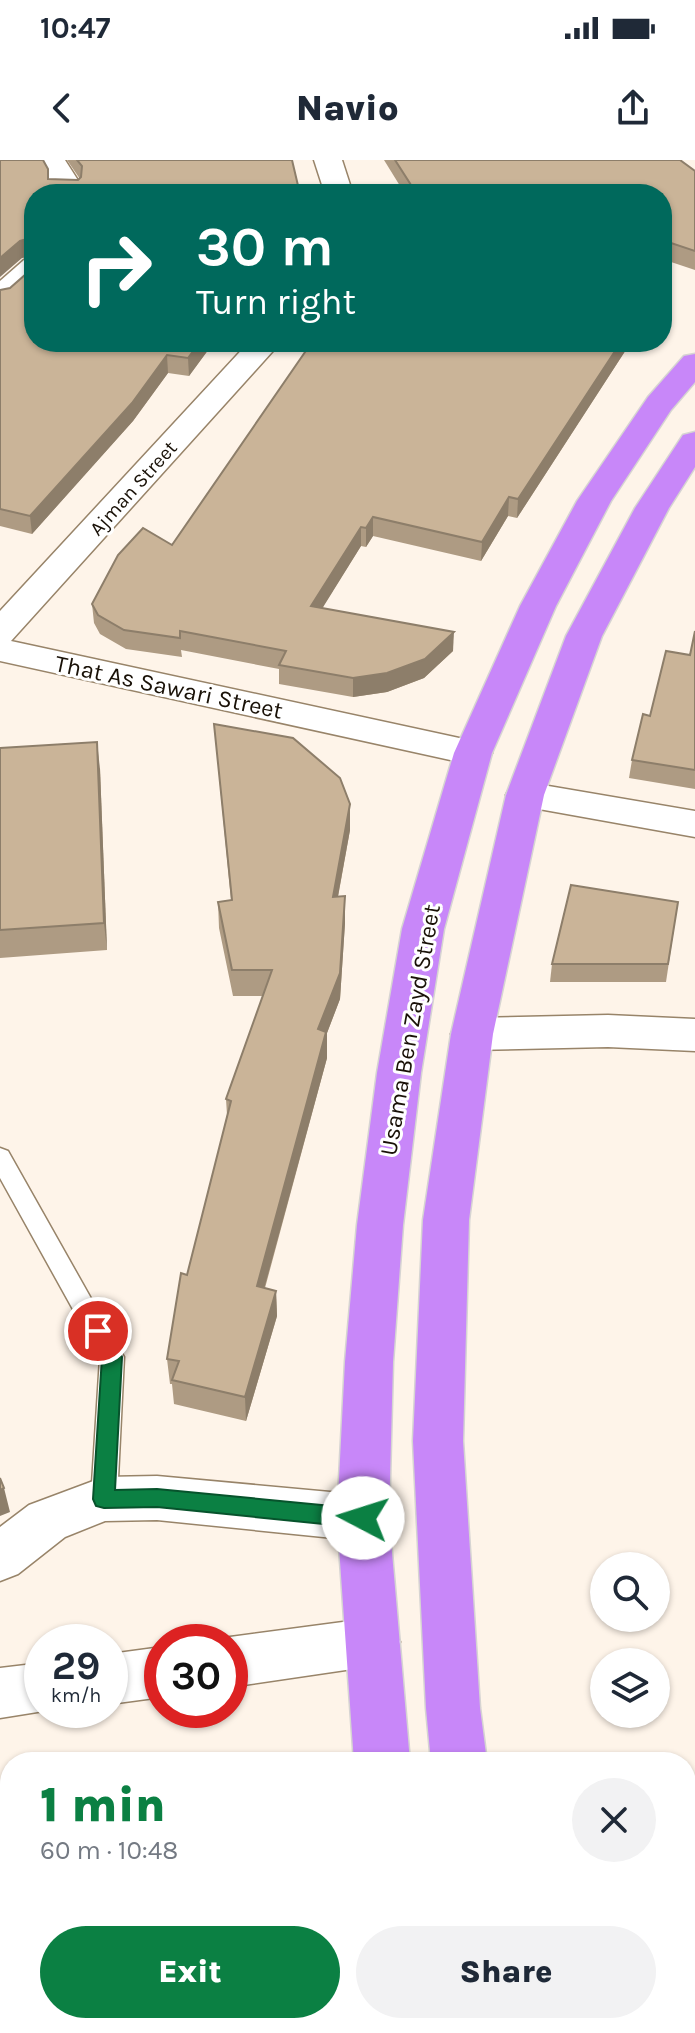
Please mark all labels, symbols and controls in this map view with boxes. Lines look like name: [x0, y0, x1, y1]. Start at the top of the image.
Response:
text: 10:47: [40, 10, 111, 46]
icon: back: [40, 86, 84, 130]
icon: share: [611, 86, 655, 130]
text: Navio: [296, 87, 399, 129]
text: 30 m: [196, 214, 334, 279]
icon: right: [64, 216, 168, 320]
text: Turn right: [196, 281, 356, 323]
street label: Ajman Street: [85, 436, 182, 540]
street label: That As Sawari Street: [52, 649, 286, 725]
street label: Usama Ben Zayd Street: [374, 902, 446, 1158]
pin: [64, 1297, 132, 1365]
icon: arrive: [76, 1309, 120, 1353]
position arrow: [321, 1476, 405, 1560]
map controls: [590, 1552, 670, 1728]
button: search: [590, 1552, 670, 1632]
speed limit sign: 30: [144, 1624, 248, 1728]
text: 29: [52, 1642, 100, 1689]
button: layers: [590, 1648, 670, 1728]
text: km/h: [51, 1684, 101, 1707]
text: 1 min: [40, 1777, 166, 1833]
button: close: [572, 1778, 656, 1862]
text: 60 m · 10:48: [40, 1835, 178, 1866]
button: Exit: [40, 1926, 340, 2018]
button: Share: [356, 1926, 656, 2018]

